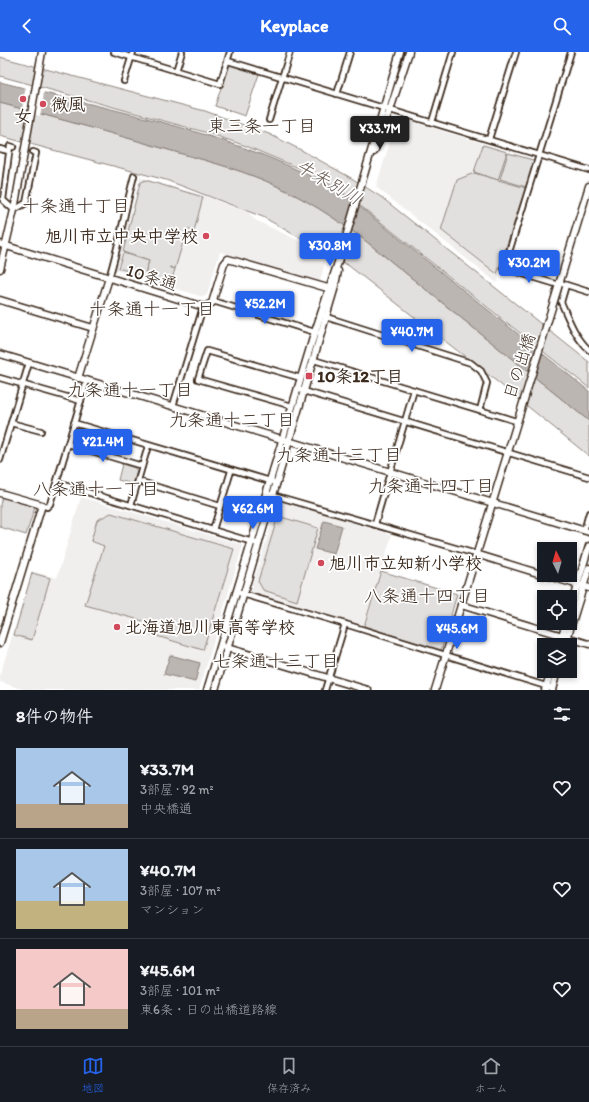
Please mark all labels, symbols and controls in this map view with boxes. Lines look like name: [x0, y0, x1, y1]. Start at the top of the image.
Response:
icon: back: [16, 15, 38, 37]
text: Keyplace: [260, 15, 329, 37]
icon: search: [551, 15, 573, 37]
marker: 女: [18, 94, 28, 104]
place label: 微風: [51, 94, 85, 114]
marker: 微風: [38, 99, 48, 109]
place label: 女: [15, 106, 32, 126]
district label: 東三条一丁目: [208, 115, 316, 137]
pin: ¥33.7M: [347, 116, 413, 150]
text: ¥33.7M: [359, 121, 401, 136]
water label: 牛朱別川: [292, 154, 366, 210]
district label: 十条通十丁目: [22, 195, 130, 217]
place label: 旭川市立中央中学校: [45, 226, 198, 246]
marker: 旭川市立中央中学校: [201, 231, 211, 241]
pin: ¥30.8M: [297, 233, 363, 267]
text: ¥30.8M: [309, 238, 351, 253]
pin: ¥30.2M: [496, 250, 562, 284]
text: ¥30.2M: [508, 255, 550, 270]
street label: 10条通: [124, 260, 180, 294]
pin: ¥52.2M: [232, 291, 298, 325]
text: ¥52.2M: [244, 296, 286, 311]
district label: 十条通十一丁目: [89, 298, 215, 320]
pin: ¥40.7M: [379, 319, 445, 353]
text: ¥40.7M: [391, 324, 433, 339]
street label: 日の出橋: [499, 331, 539, 401]
place label: 10条12丁目: [317, 366, 403, 386]
marker: 10条12丁目: [304, 371, 314, 381]
district label: 九条通十一丁目: [67, 379, 193, 401]
district label: 九条通十二丁目: [169, 409, 295, 431]
pin: ¥21.4M: [70, 429, 136, 463]
text: ¥21.4M: [82, 434, 124, 449]
district label: 九条通十三丁目: [276, 444, 402, 466]
district label: 九条通十四丁目: [368, 475, 494, 497]
district label: 八条通十一丁目: [33, 478, 159, 500]
pin: ¥62.6M: [220, 496, 286, 530]
text: ¥62.6M: [232, 501, 274, 516]
north arrow: [537, 542, 577, 582]
map controls: [537, 542, 577, 678]
place label: 旭川市立知新小学校: [329, 553, 482, 573]
marker: 旭川市立知新小学校: [316, 558, 326, 568]
district label: 八条通十四丁目: [364, 585, 490, 607]
button: locate: [537, 590, 577, 630]
pin: ¥45.6M: [424, 616, 490, 650]
place label: 北海道旭川東高等学校: [125, 617, 295, 637]
text: ¥45.6M: [436, 621, 478, 636]
marker: 北海道旭川東高等学校: [112, 622, 122, 632]
button: layers: [537, 638, 577, 678]
district label: 七条通十三丁目: [213, 650, 339, 672]
icon: filters: [551, 703, 573, 725]
text: 8件の物件: [16, 706, 93, 726]
text: ¥33.7M: [140, 759, 194, 779]
icon: home: [48, 764, 96, 812]
icon: heart: [551, 777, 573, 799]
text: 3部屋 · 92 m²: [140, 782, 214, 797]
text: 中央橋通: [140, 801, 192, 816]
text: ¥40.7M: [140, 860, 196, 880]
icon: home: [48, 865, 96, 913]
icon: heart: [551, 878, 573, 900]
text: 3部屋 · 107 m²: [140, 883, 220, 898]
text: マンション: [140, 902, 204, 917]
text: ¥45.6M: [140, 960, 195, 980]
icon: home: [48, 965, 96, 1013]
icon: heart: [551, 978, 573, 1000]
text: 3部屋 · 101 m²: [140, 983, 220, 998]
text: 東6条・日の出橋道路線: [140, 1002, 277, 1017]
tab: 地図: [82, 1055, 104, 1095]
tab: 保存済み: [267, 1055, 311, 1095]
tab: ホーム: [475, 1055, 507, 1095]

